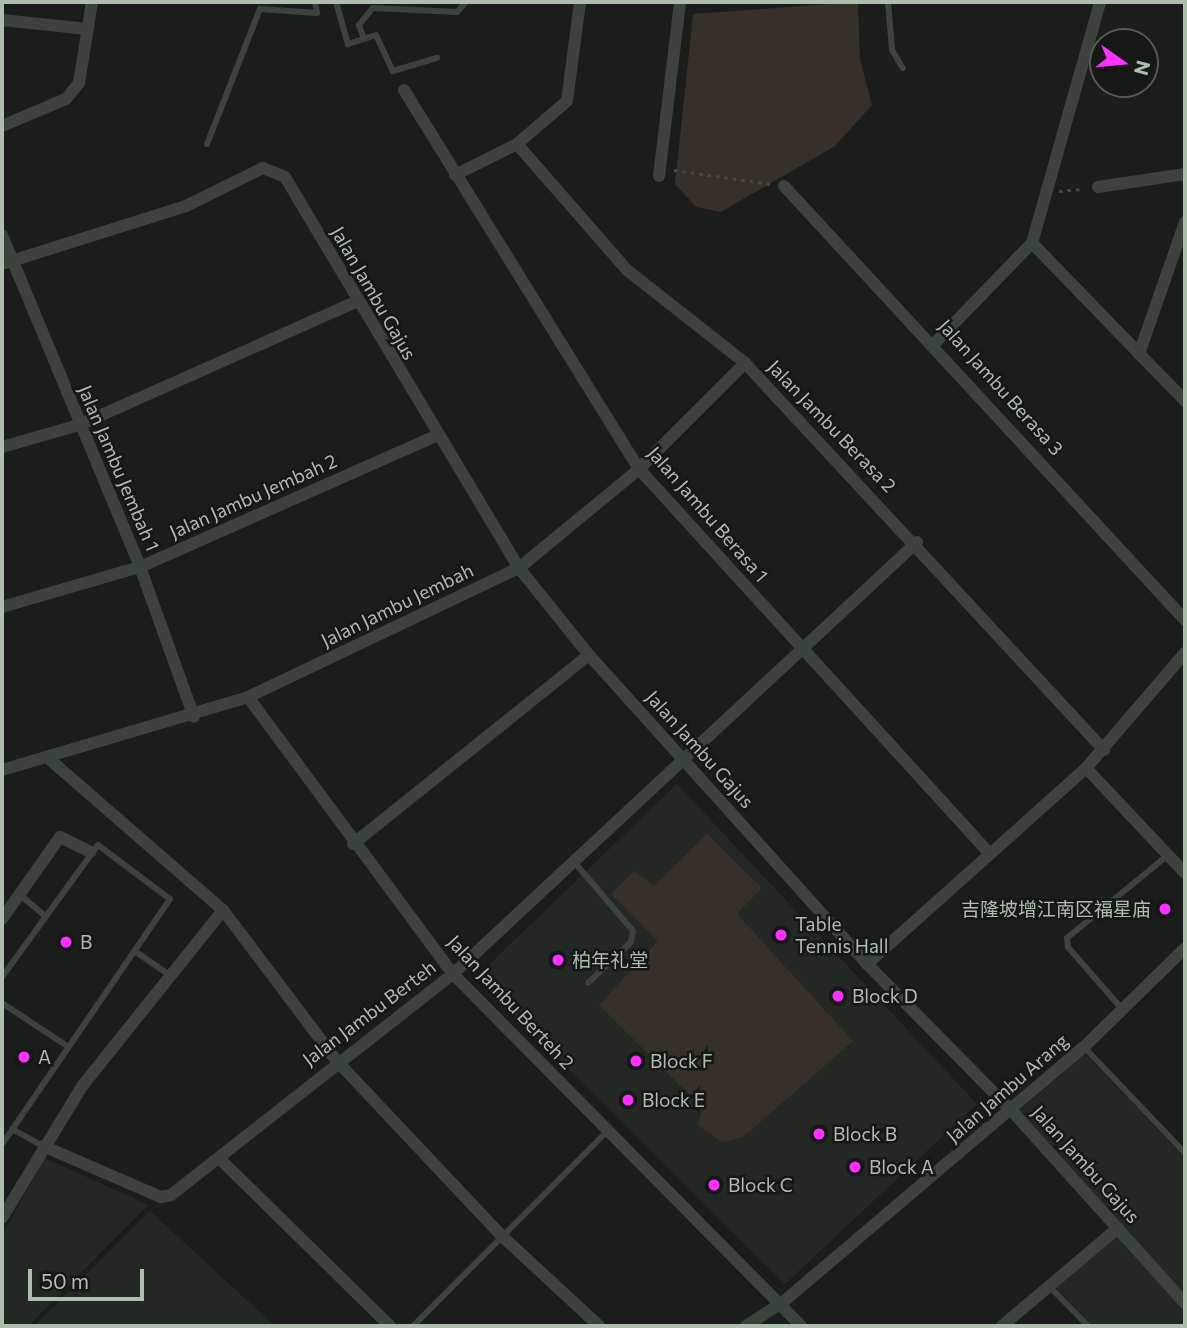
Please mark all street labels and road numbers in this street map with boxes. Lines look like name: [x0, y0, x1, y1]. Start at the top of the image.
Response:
street label: Jalan Jambu Gajus: [327, 222, 421, 364]
street label: Jalan Jambu Berasa 3: [934, 314, 1068, 460]
street label: Jalan Jambu Berasa 2: [763, 355, 901, 497]
street label: Jalan Jambu Jembah 1: [74, 382, 164, 554]
street label: Jalan Jambu Berasa 1: [643, 442, 773, 586]
street label: Jalan Jambu Jembah 2: [166, 449, 340, 543]
street label: Jalan Jambu Jembah: [317, 558, 477, 652]
street label: Jalan Jambu Gajus: [641, 686, 759, 812]
street label: Jalan Jambu Berteh 2: [443, 930, 579, 1074]
street label: Jalan Jambu Berteh: [298, 956, 440, 1070]
street label: Jalan Jambu Arang: [941, 1029, 1073, 1147]
street label: Jalan Jambu Gajus: [1027, 1101, 1145, 1227]

